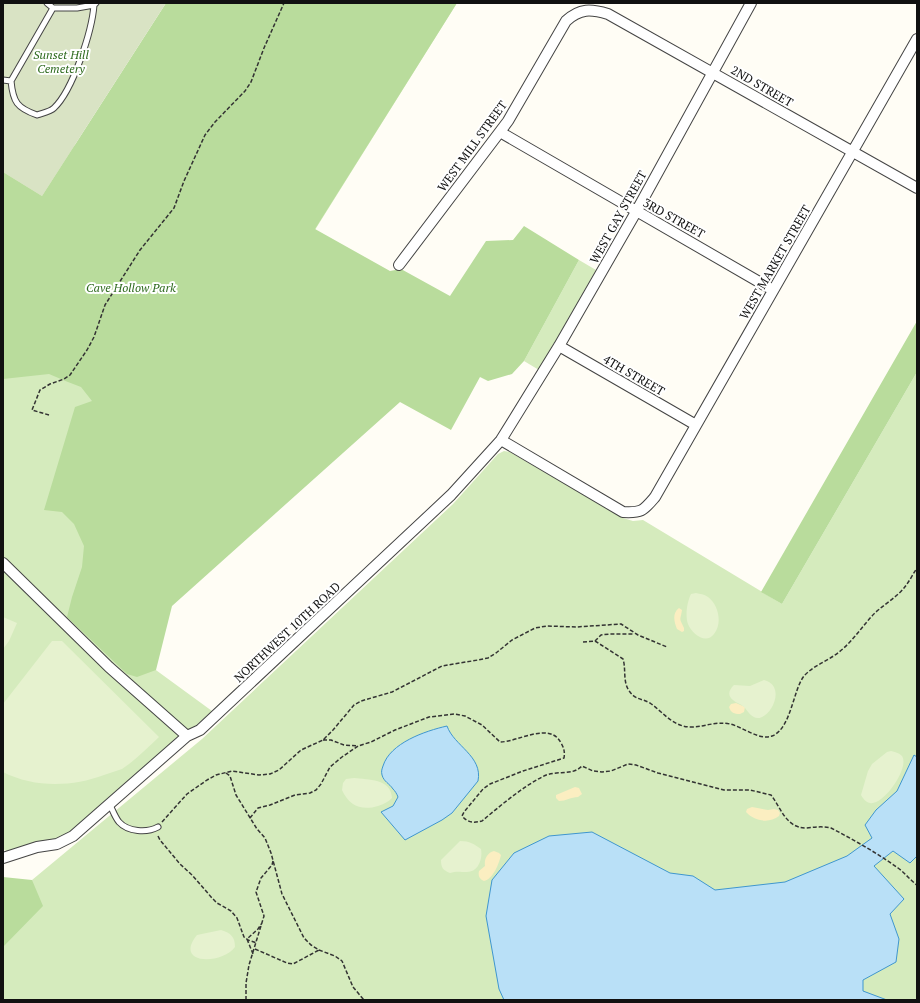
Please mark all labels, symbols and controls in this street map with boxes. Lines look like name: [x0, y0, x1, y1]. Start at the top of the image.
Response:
park label: Sunset Hill Cemetery: [33, 47, 89, 76]
street label: 2ND STREET: [728, 62, 796, 110]
street label: WEST MILL STREET: [434, 97, 510, 194]
street label: WEST GAY STREET: [586, 167, 650, 266]
street label: 3RD STREET: [640, 195, 708, 241]
street label: WEST MARKET STREET: [736, 202, 814, 322]
park label: Cave Hollow Park: [86, 280, 176, 295]
street label: 4TH STREET: [601, 351, 668, 399]
street label: NORTHWEST 10TH ROAD: [231, 579, 343, 685]

